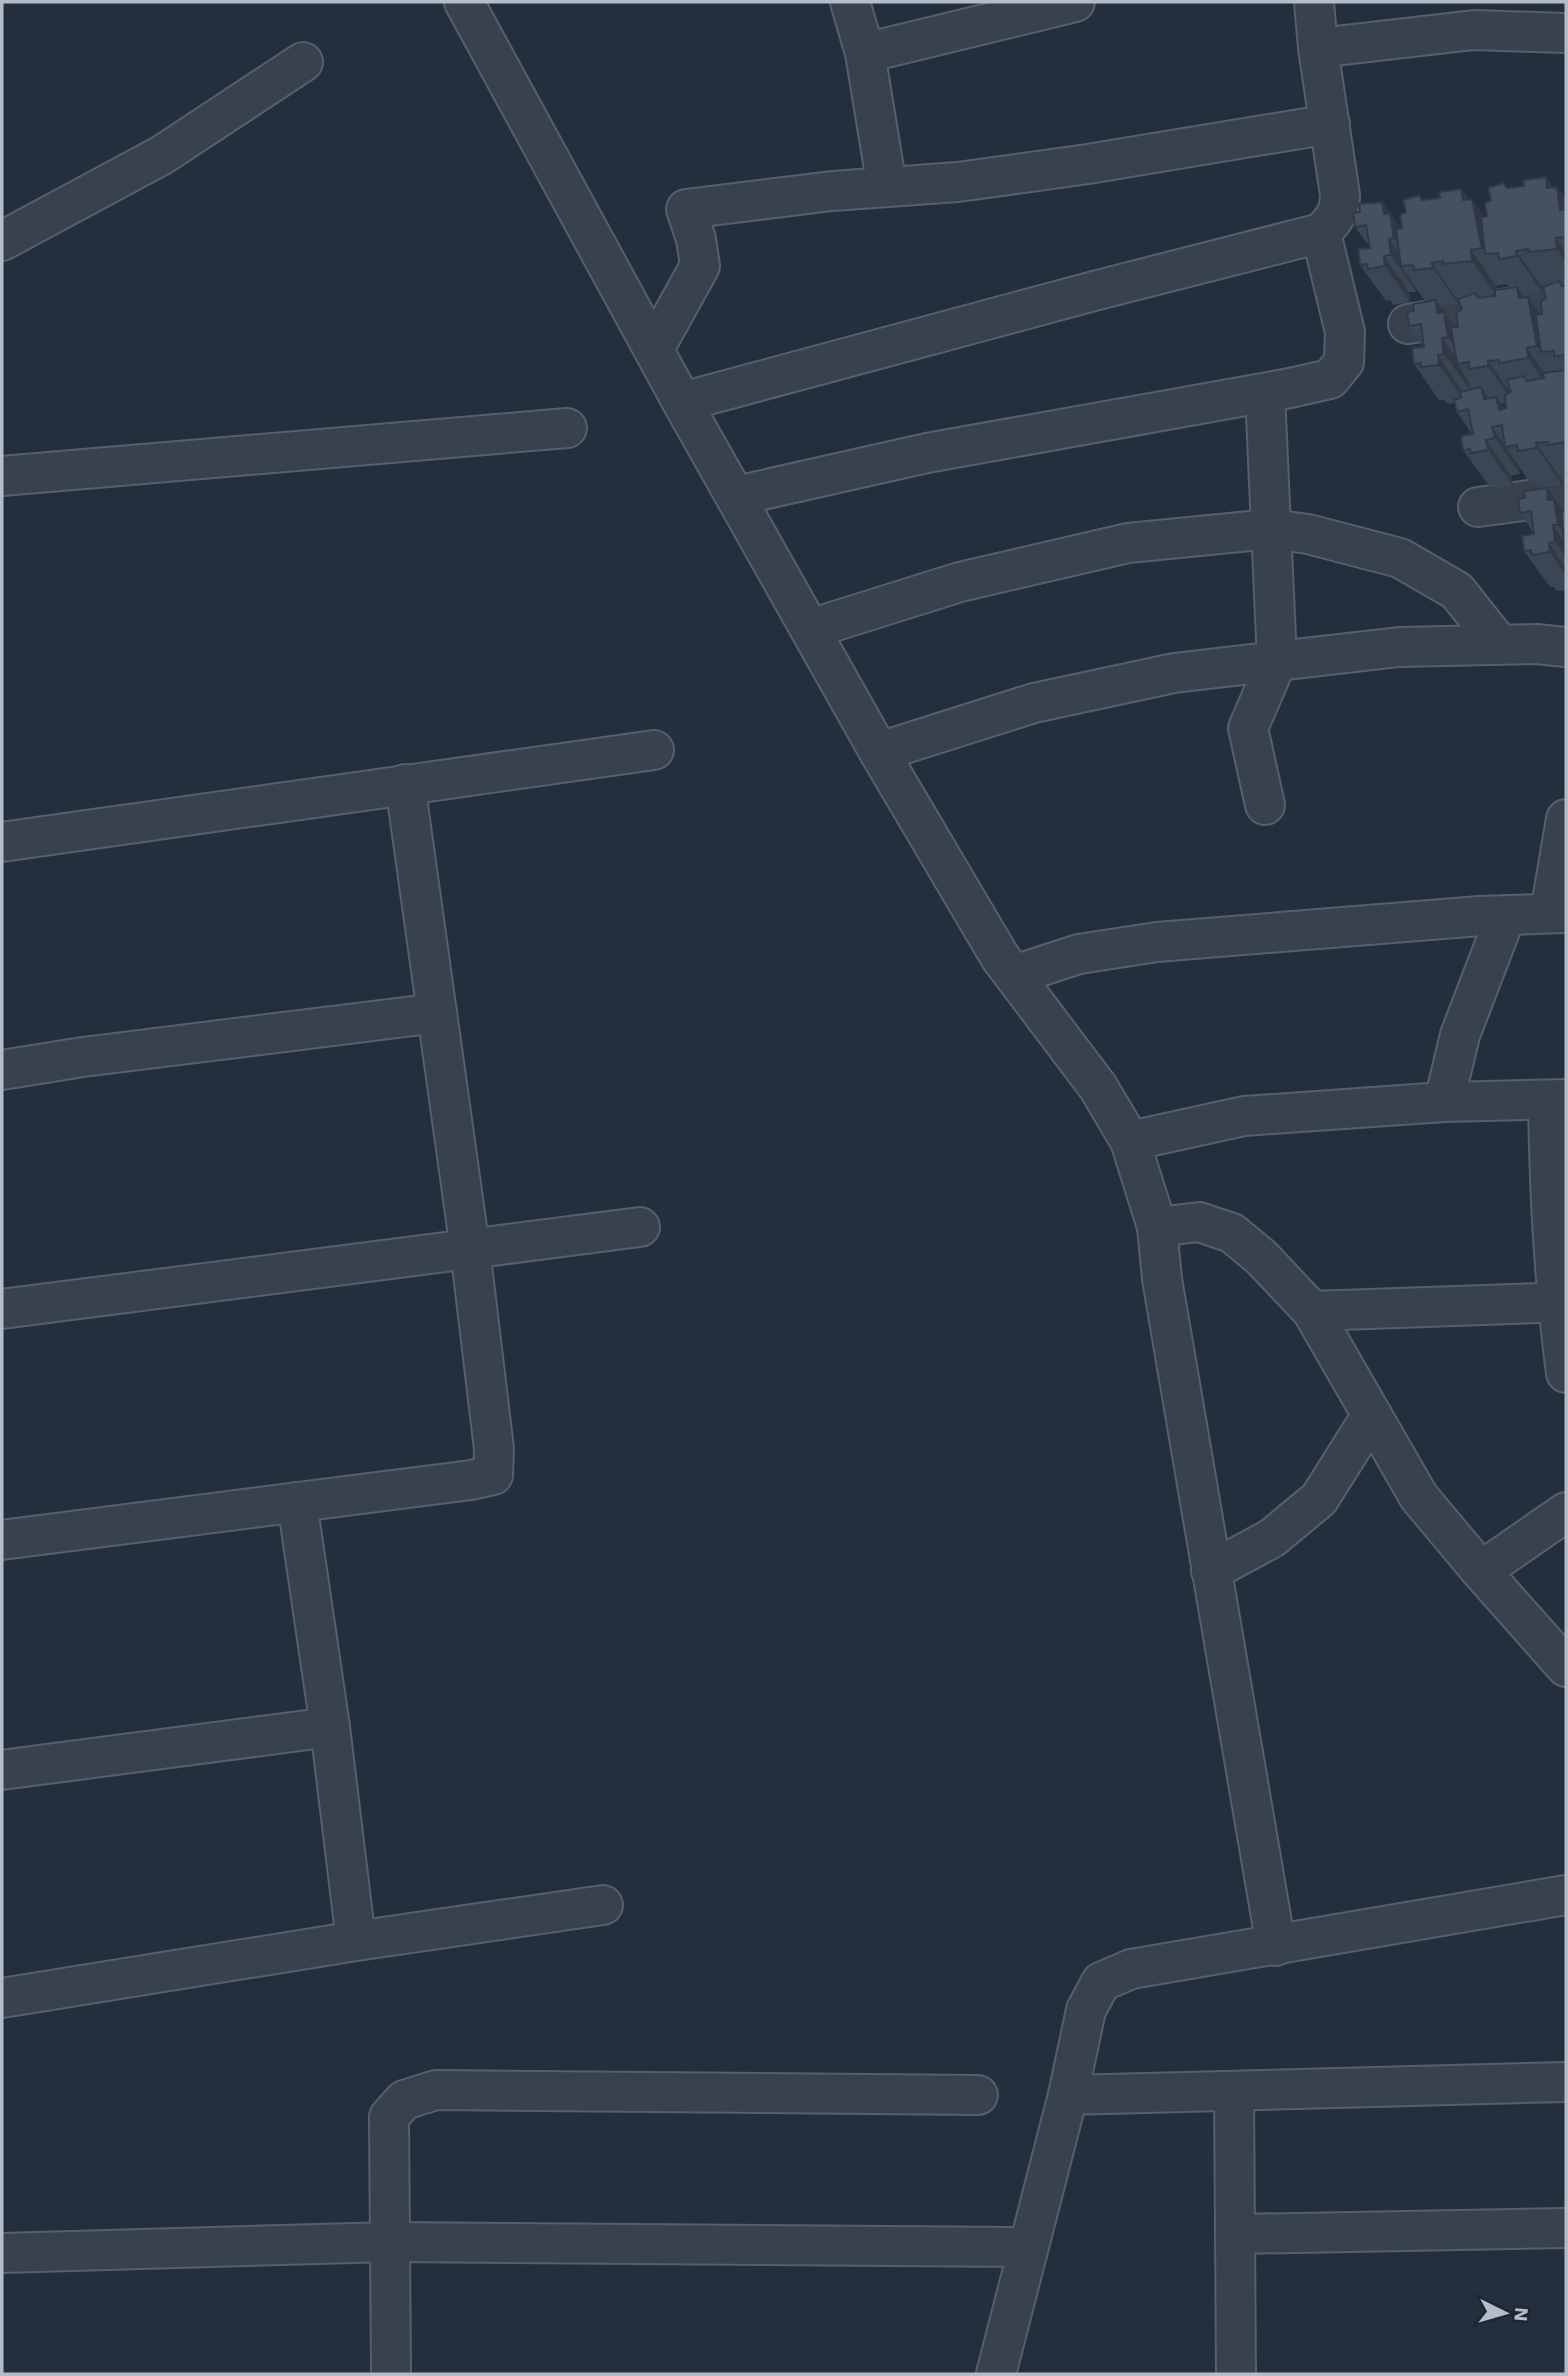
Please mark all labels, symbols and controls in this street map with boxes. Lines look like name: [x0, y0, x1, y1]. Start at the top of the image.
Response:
north arrow: [1470, 2278, 1540, 2348]
text: N: [1509, 2306, 1534, 2322]

